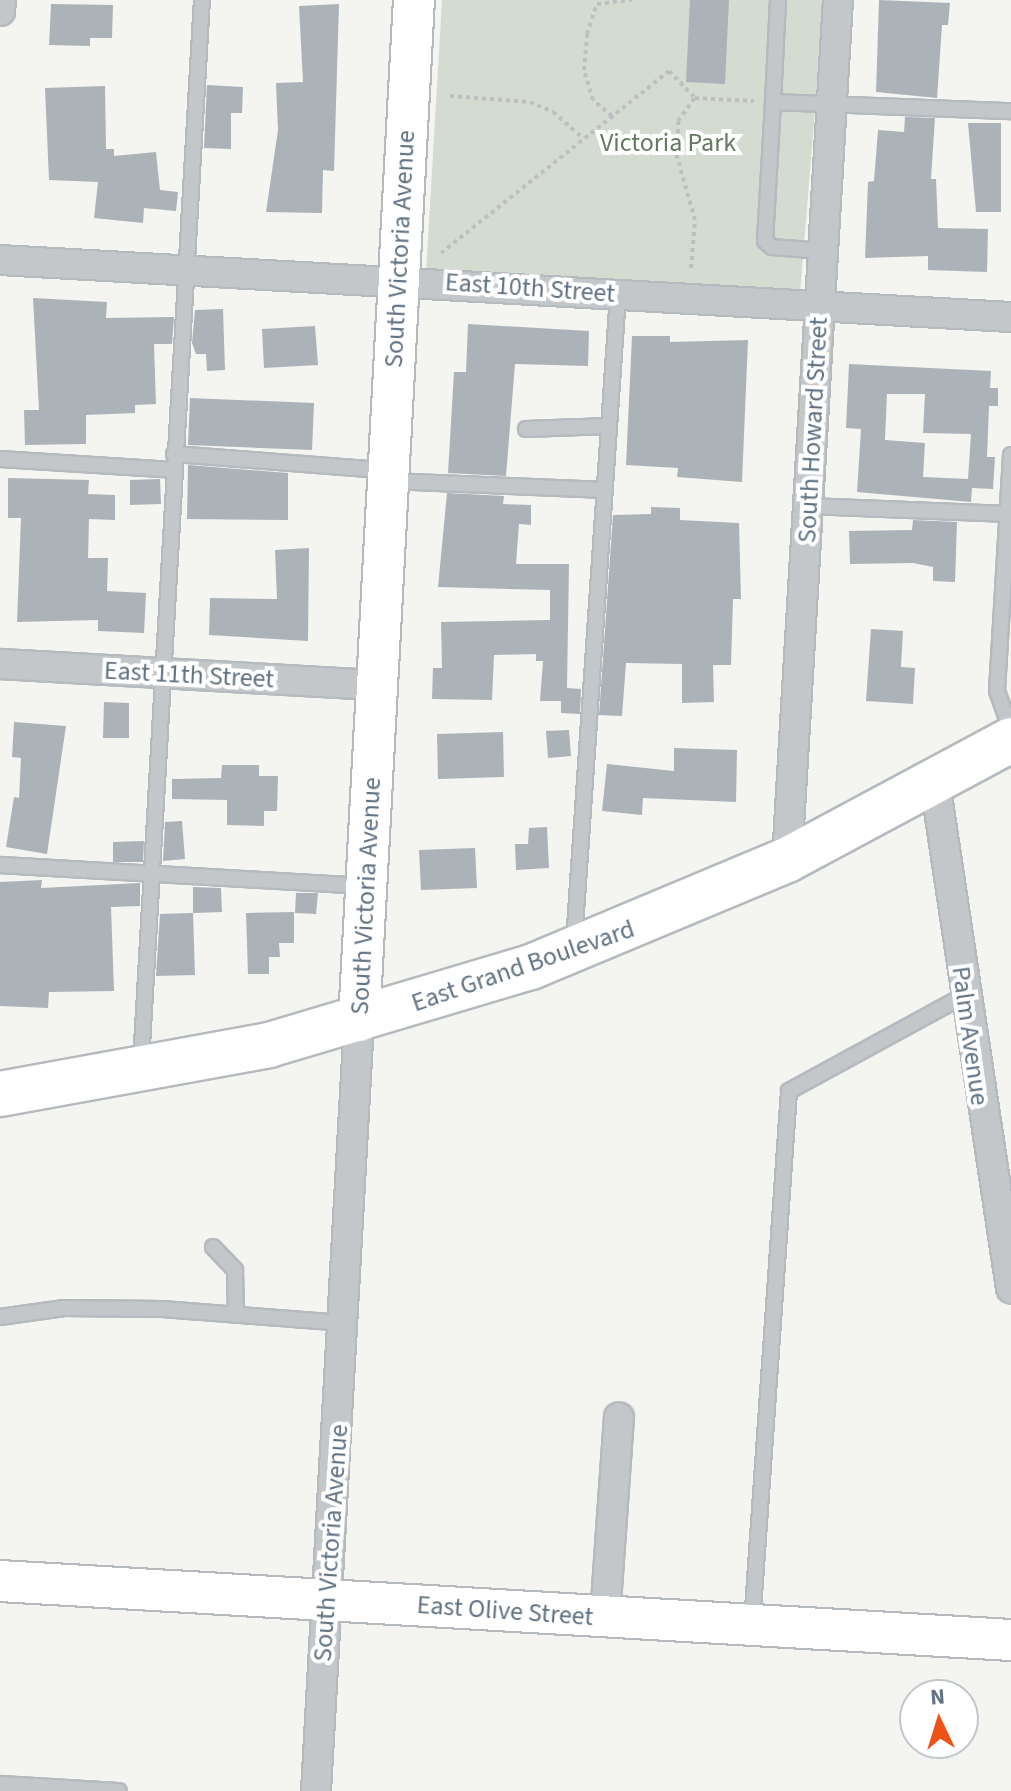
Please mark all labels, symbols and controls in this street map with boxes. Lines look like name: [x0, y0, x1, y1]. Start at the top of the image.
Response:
park label: Victoria Park: [600, 127, 736, 159]
street label: South Victoria Avenue: [378, 129, 422, 369]
street label: East 10th Street: [444, 266, 616, 310]
street label: South Howard Street: [792, 316, 834, 544]
street label: East 11th Street: [103, 655, 275, 695]
street label: South Victoria Avenue: [344, 776, 388, 1016]
street label: East Grand Boulevard: [407, 913, 639, 1019]
street label: Palm Avenue: [945, 964, 995, 1108]
street label: South Victoria Avenue: [307, 1423, 355, 1663]
street label: East Olive Street: [416, 1589, 594, 1633]
north arrow: [899, 1679, 979, 1759]
text: N: [929, 1681, 946, 1714]

